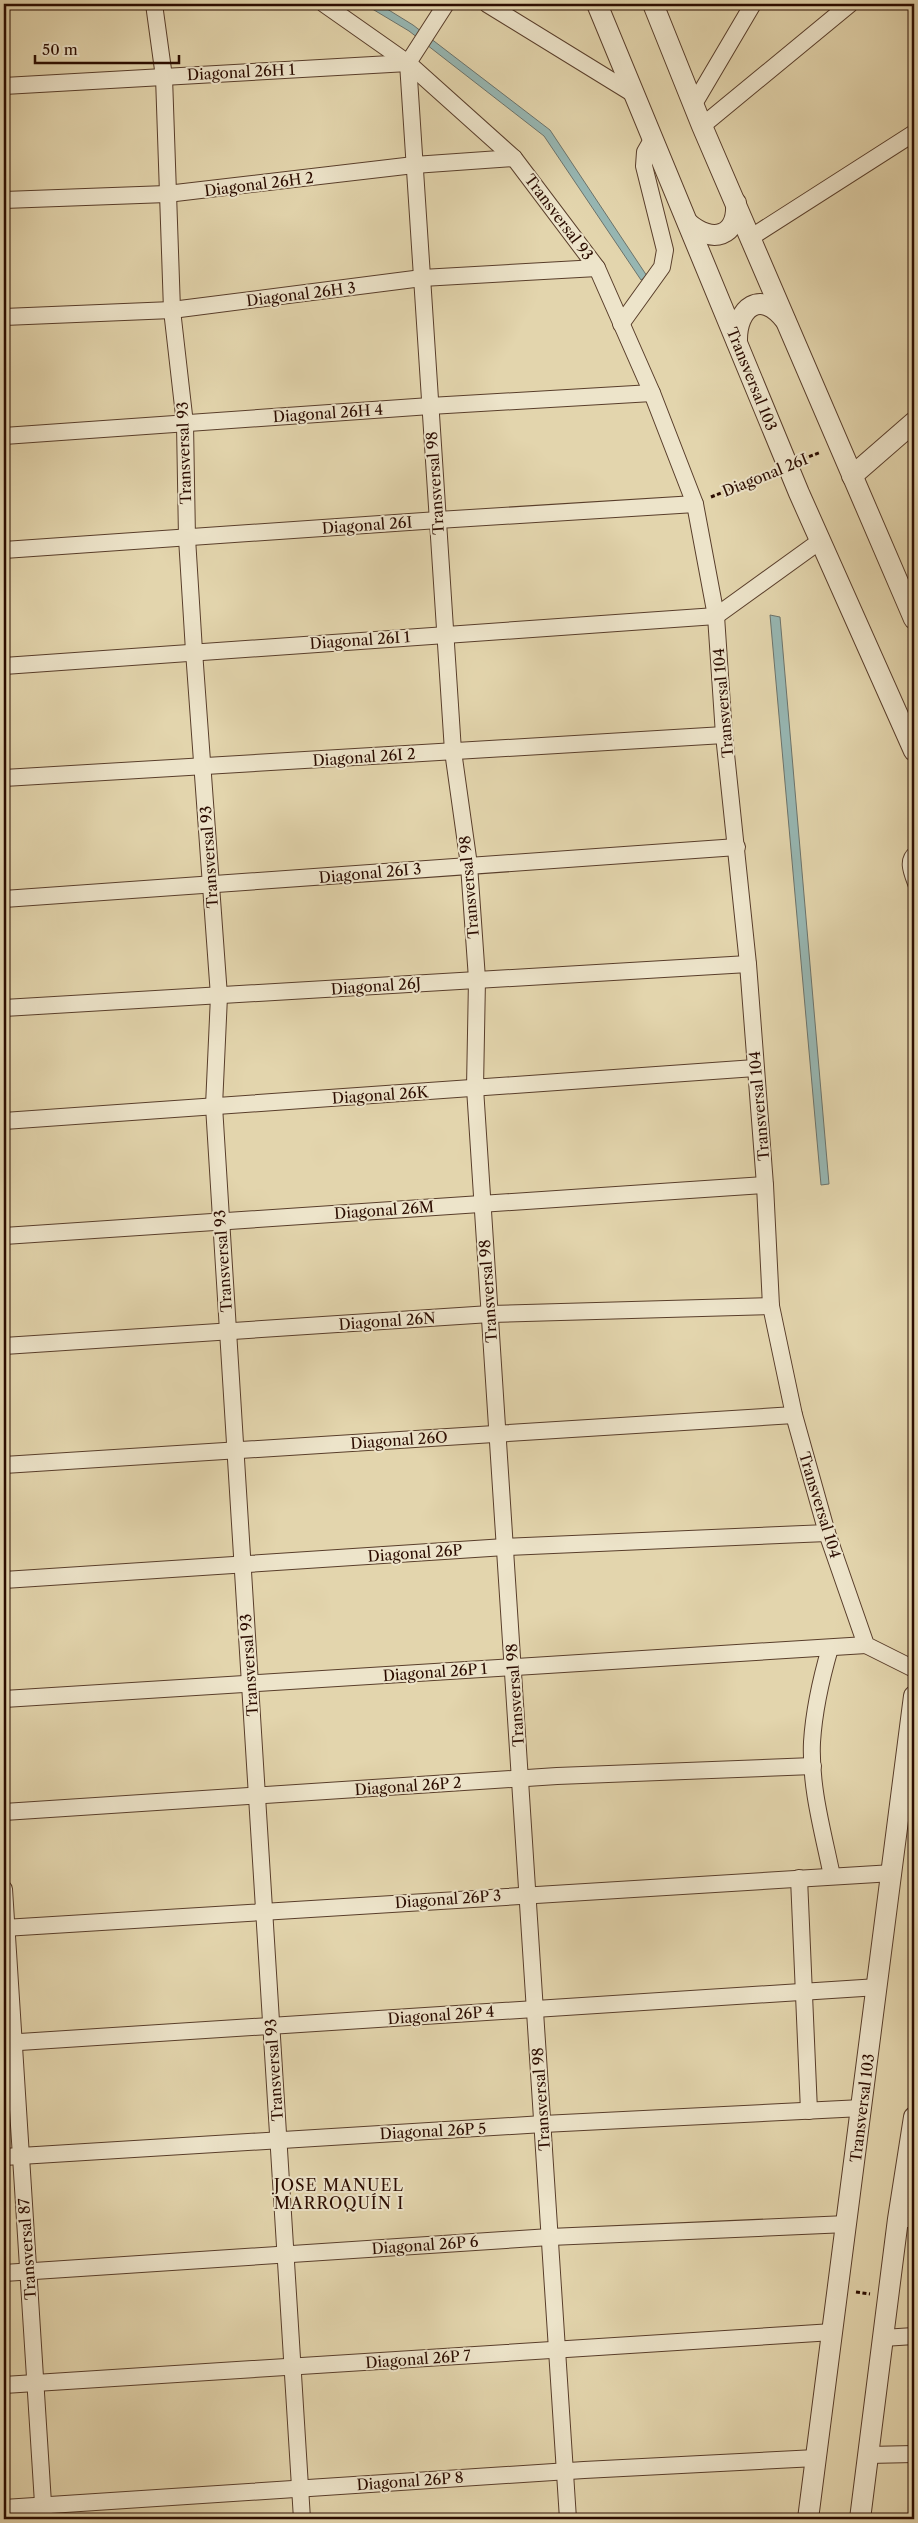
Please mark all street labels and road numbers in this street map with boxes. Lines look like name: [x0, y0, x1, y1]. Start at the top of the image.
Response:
street label: Diagonal 26H 1: [187, 60, 296, 84]
street label: Diagonal 26H 2: [203, 168, 315, 200]
street label: Transversal 93: [521, 170, 597, 264]
street label: Diagonal 26H 3: [245, 278, 357, 310]
street label: Transversal 103: [723, 325, 781, 433]
street label: Diagonal 26H 4: [272, 400, 384, 426]
street label: Transversal 93: [173, 401, 195, 505]
street label: Transversal 98: [422, 431, 448, 535]
street label: Diagonal 26I: [719, 449, 811, 501]
street label: Diagonal 26I: [321, 512, 413, 538]
street label: Diagonal 26I 1: [309, 627, 412, 653]
street label: Transversal 104: [709, 647, 737, 759]
street label: Diagonal 26I 2: [312, 744, 416, 770]
street label: Transversal 93: [196, 805, 222, 909]
street label: Transversal 98: [455, 835, 483, 939]
street label: Diagonal 26I 3: [318, 859, 422, 887]
street label: Diagonal 26J: [330, 973, 422, 999]
street label: Transversal 104: [745, 1050, 773, 1162]
street label: Diagonal 26K: [331, 1082, 430, 1108]
street label: Diagonal 26M: [333, 1197, 435, 1223]
street label: Transversal 93: [210, 1209, 236, 1313]
street label: Transversal 98: [475, 1239, 501, 1343]
street label: Diagonal 26N: [338, 1308, 436, 1334]
street label: Diagonal 26O: [350, 1427, 448, 1453]
street label: Transversal 104: [795, 1450, 845, 1560]
street label: Diagonal 26P: [367, 1540, 463, 1566]
street label: Transversal 93: [236, 1613, 262, 1717]
street label: Transversal 98: [502, 1643, 528, 1747]
street label: Diagonal 26P 1: [382, 1659, 489, 1685]
street label: Diagonal 26P 2: [354, 1773, 462, 1799]
street label: Diagonal 26P 3: [394, 1886, 502, 1912]
street label: Diagonal 26P 4: [387, 2002, 495, 2028]
street label: Transversal 93: [261, 2018, 287, 2122]
street label: Transversal 98: [528, 2047, 554, 2151]
street label: Transversal 103: [846, 2052, 878, 2164]
street label: Diagonal 26P 5: [379, 2119, 487, 2143]
street label: Transversal 87: [14, 2197, 40, 2300]
street label: Diagonal 26P 6: [371, 2232, 479, 2258]
street label: Diagonal 26P 7: [365, 2346, 472, 2372]
street label: Diagonal 26P 8: [356, 2468, 464, 2494]

